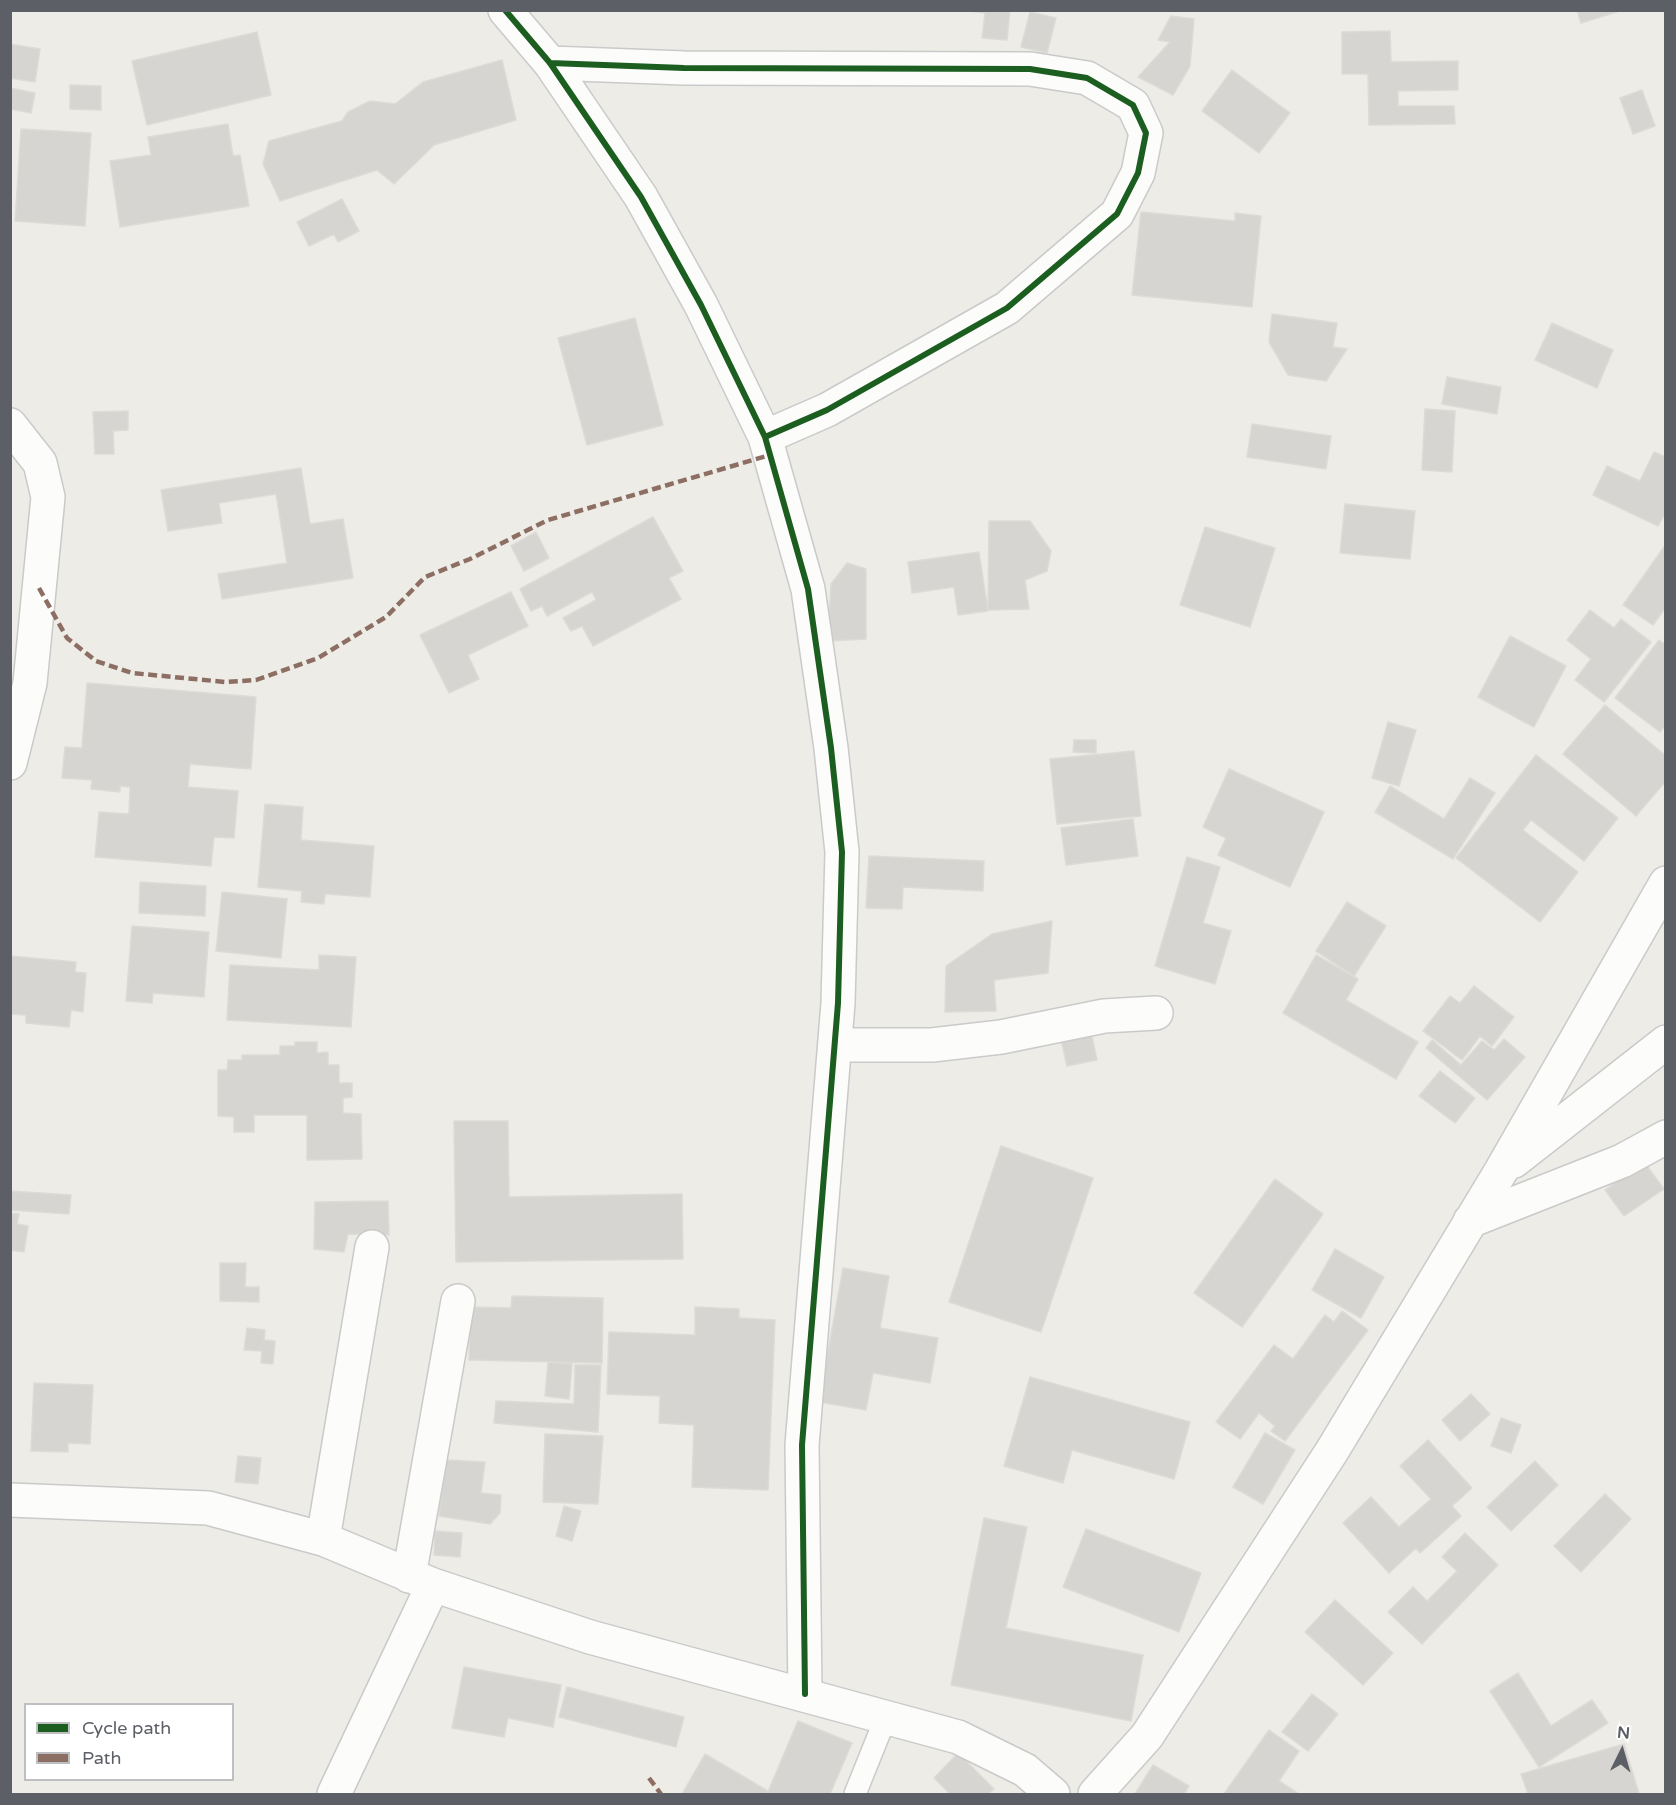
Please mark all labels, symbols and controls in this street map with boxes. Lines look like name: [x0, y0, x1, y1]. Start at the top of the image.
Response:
legend: [24, 1703, 234, 1781]
text: Cycle path: [82, 1717, 171, 1739]
north arrow: [1592, 1721, 1652, 1781]
text: N: [1616, 1723, 1631, 1744]
text: Path: [82, 1747, 121, 1769]

